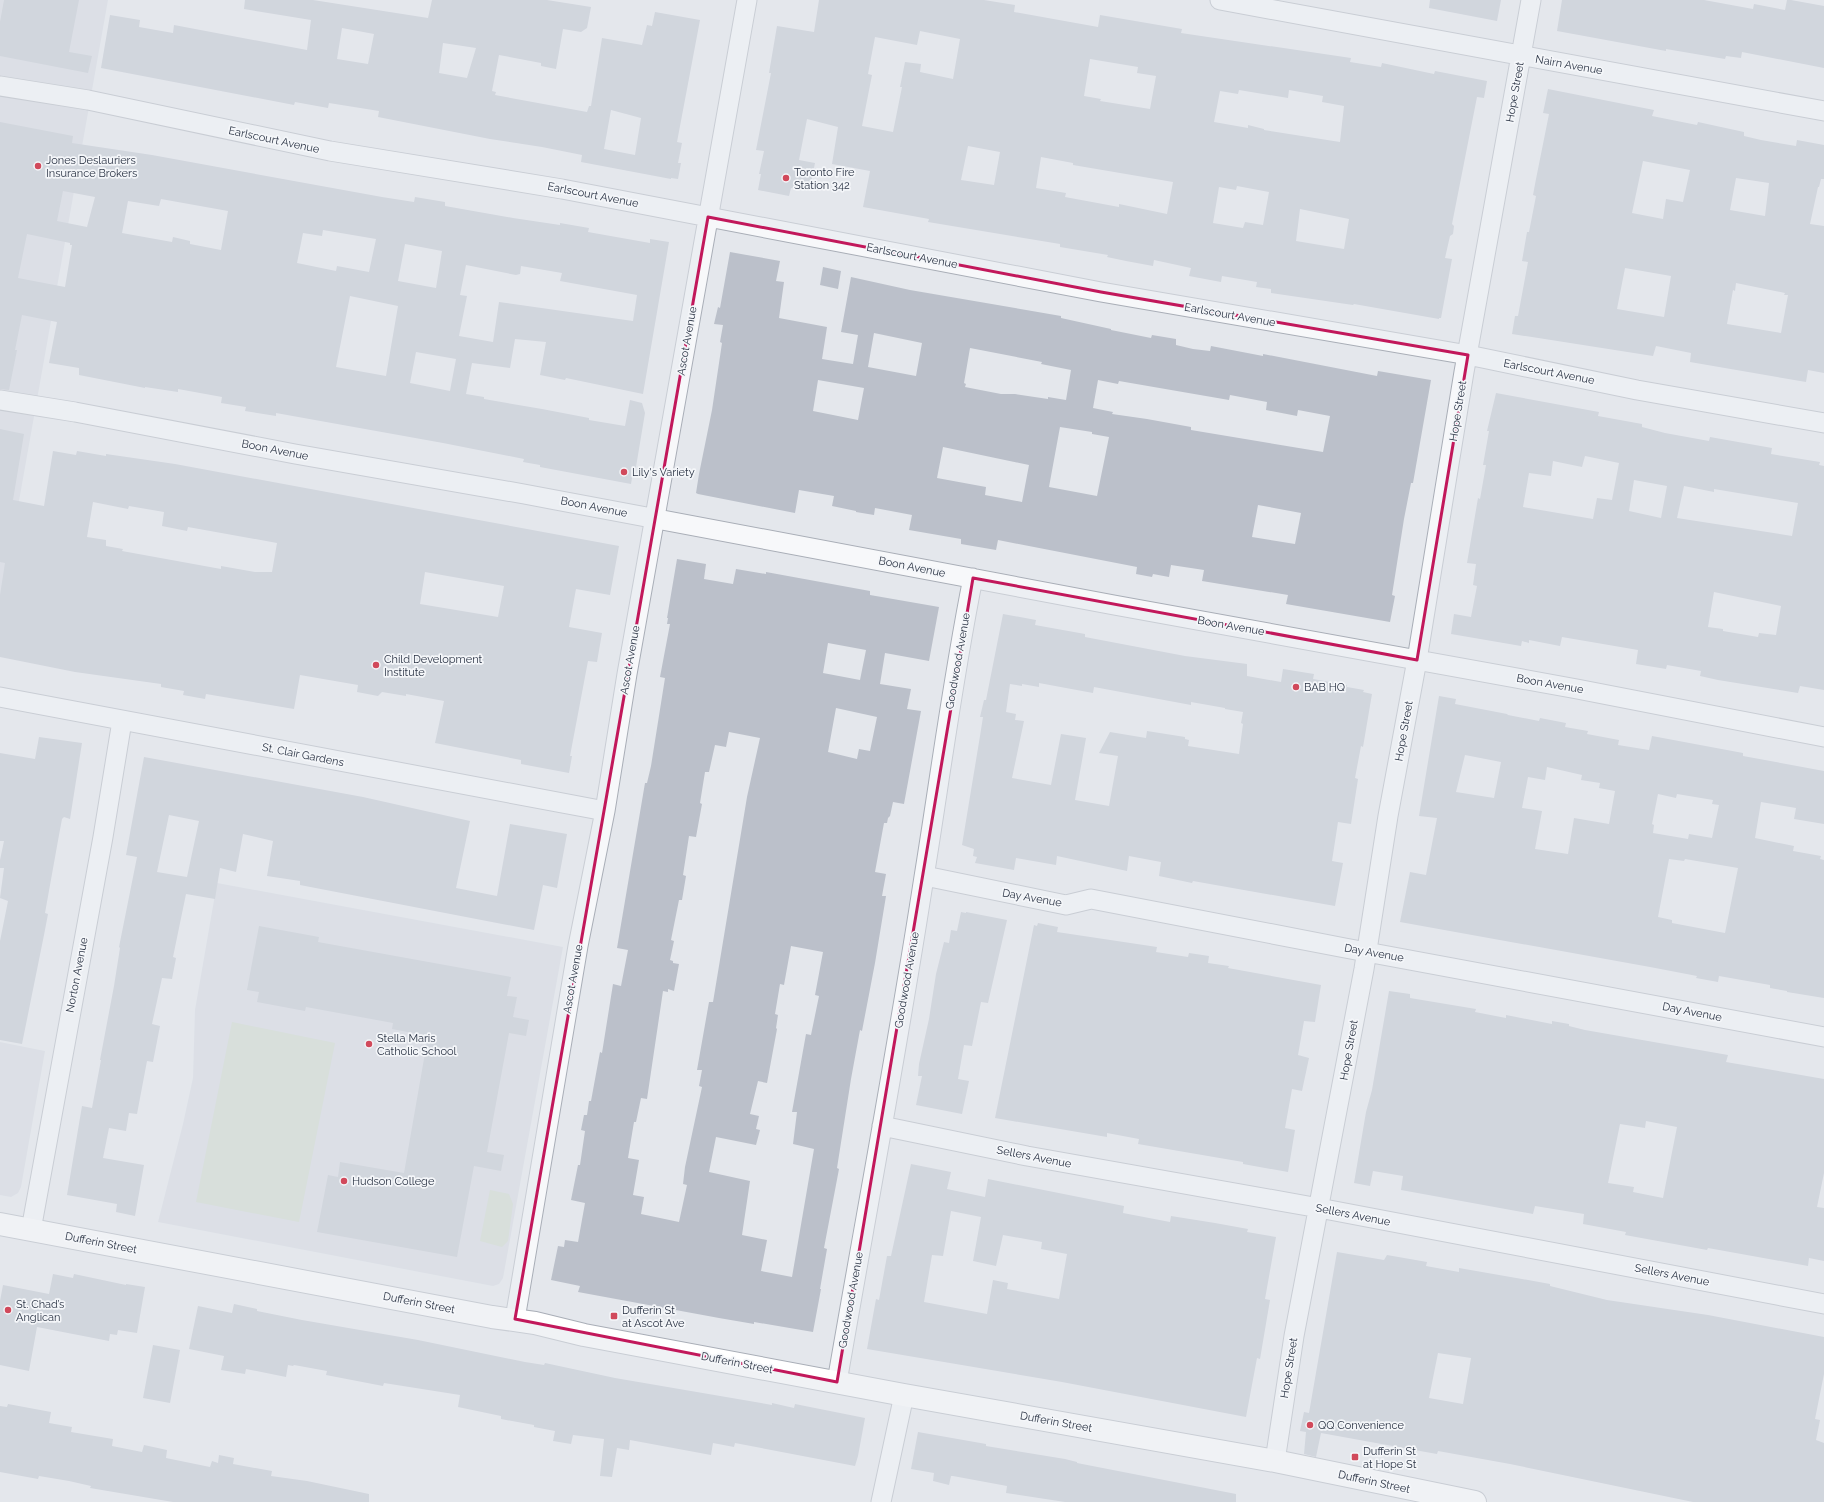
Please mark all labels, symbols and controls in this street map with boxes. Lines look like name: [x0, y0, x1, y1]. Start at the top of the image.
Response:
street label: Nairn Avenue: [1534, 53, 1604, 77]
street label: Hope Street: [1503, 60, 1527, 123]
street label: Earlscourt Avenue: [227, 124, 321, 156]
place label: Jones Deslauriers Insurance Brokers: [46, 154, 137, 180]
marker: Jones Deslauriers Insurance Brokers: [33, 161, 43, 171]
place label: Toronto Fire Station 342: [794, 166, 855, 192]
marker: Toronto Fire Station 342: [781, 173, 791, 183]
street label: Earlscourt Avenue: [546, 180, 640, 210]
street label: Earlscourt Avenue: [865, 241, 959, 271]
street label: Earlscourt Avenue: [1183, 301, 1277, 330]
street label: Ascot Avenue: [675, 305, 700, 377]
street label: Earlscourt Avenue: [1502, 357, 1596, 387]
street label: Hope Street: [1447, 379, 1469, 442]
street label: Boon Avenue: [240, 437, 310, 463]
place label: Lily's Variety: [632, 466, 695, 479]
marker: Lily's Variety: [619, 467, 629, 477]
street label: Boon Avenue: [559, 494, 629, 520]
street label: Boon Avenue: [877, 554, 947, 580]
street label: Goodwood Avenue: [943, 611, 973, 710]
street label: Boon Avenue: [1196, 614, 1266, 638]
street label: Ascot Avenue: [618, 624, 643, 696]
place label: Child Development Institute: [384, 653, 483, 679]
marker: Child Development Institute: [371, 660, 381, 670]
street label: Boon Avenue: [1515, 672, 1585, 696]
place label: BAB HQ: [1304, 681, 1345, 694]
marker: BAB HQ: [1291, 682, 1301, 692]
street label: Hope Street: [1392, 699, 1416, 762]
street label: St. Clair Gardens: [261, 741, 345, 769]
street label: Day Avenue: [1001, 886, 1063, 910]
street label: Goodwood Avenue: [892, 930, 922, 1029]
street label: Norton Avenue: [63, 936, 91, 1014]
street label: Day Avenue: [1343, 941, 1405, 965]
street label: Ascot Avenue: [561, 943, 586, 1015]
street label: Day Avenue: [1661, 1000, 1723, 1024]
street label: Hope Street: [1337, 1018, 1361, 1081]
place label: Stella Maris Catholic School: [377, 1032, 457, 1058]
marker: Stella Maris Catholic School: [364, 1039, 374, 1049]
street label: Sellers Avenue: [996, 1143, 1073, 1171]
place label: Hudson College: [352, 1175, 435, 1188]
marker: Hudson College: [339, 1176, 349, 1186]
street label: Sellers Avenue: [1315, 1201, 1392, 1229]
street label: Dufferin Street: [64, 1230, 138, 1256]
street label: Goodwood Avenue: [836, 1250, 866, 1349]
street label: Sellers Avenue: [1634, 1261, 1711, 1289]
street label: Dufferin Street: [382, 1290, 456, 1316]
place label: St. Chad’s Anglican: [16, 1298, 64, 1324]
place label: Dufferin St at Ascot Ave: [622, 1304, 685, 1330]
marker: St. Chad’s Anglican: [3, 1305, 13, 1315]
marker: Dufferin St at Ascot Ave: [609, 1311, 619, 1321]
street label: Hope Street: [1278, 1336, 1300, 1399]
street label: Dufferin Street: [700, 1350, 774, 1376]
street label: Dufferin Street: [1019, 1409, 1093, 1435]
place label: QQ Convenience: [1318, 1419, 1404, 1432]
marker: QQ Convenience: [1305, 1420, 1315, 1430]
place label: Dufferin St at Hope St: [1363, 1445, 1417, 1471]
marker: Dufferin St at Hope St: [1350, 1452, 1360, 1462]
street label: Dufferin Street: [1337, 1468, 1411, 1496]

